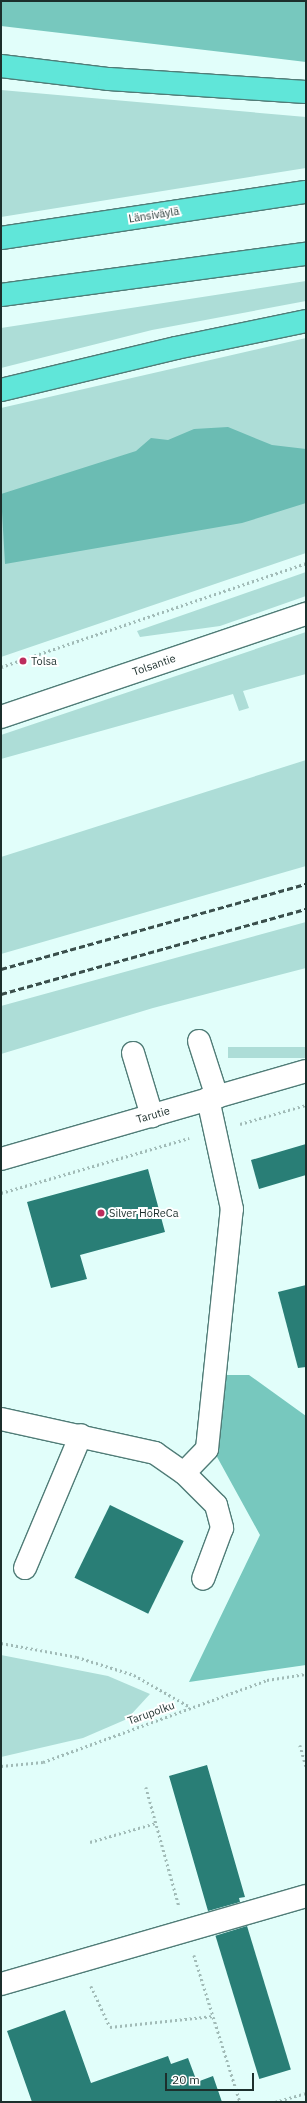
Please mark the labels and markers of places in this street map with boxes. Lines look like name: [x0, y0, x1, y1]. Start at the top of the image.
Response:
place label: Tolsa: [31, 654, 57, 668]
marker: Tolsa: [18, 656, 28, 666]
place label: Silver HoReCa: [109, 1206, 179, 1220]
marker: Silver HoReCa: [96, 1208, 106, 1218]

